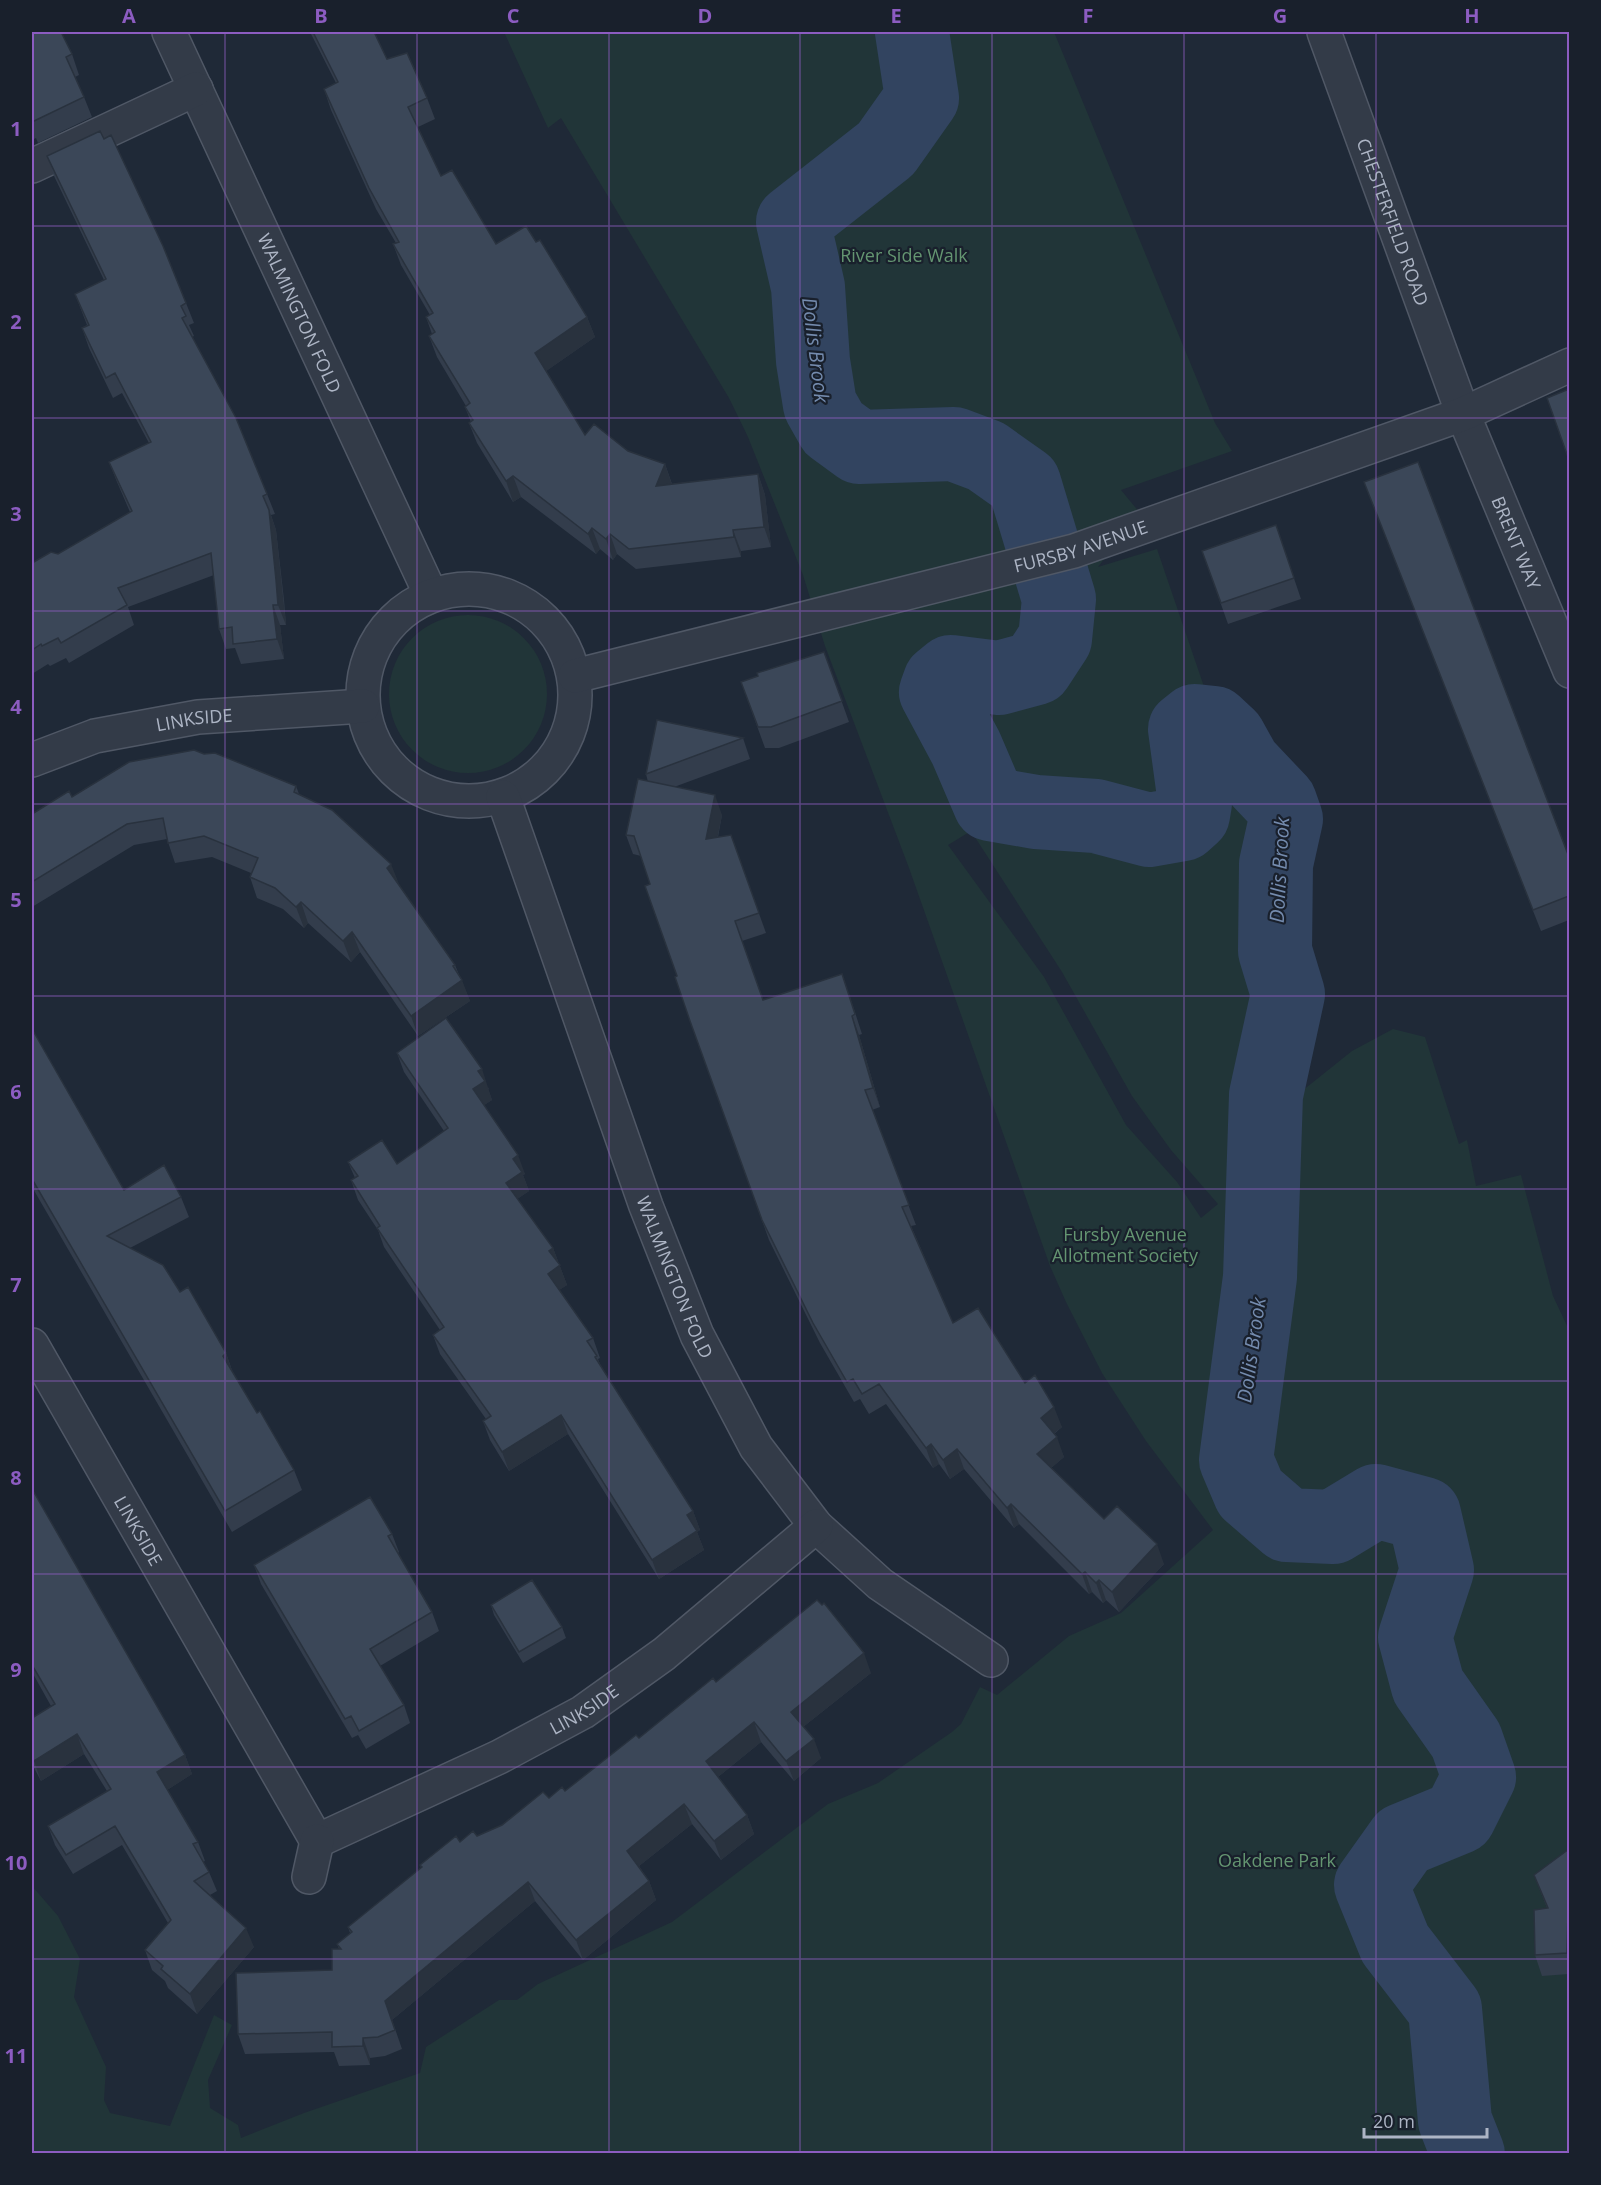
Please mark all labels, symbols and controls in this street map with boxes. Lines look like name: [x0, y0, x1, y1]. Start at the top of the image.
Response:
text: A: [122, 2, 136, 29]
text: B: [314, 2, 328, 29]
text: C: [507, 2, 520, 29]
text: D: [698, 2, 712, 29]
text: E: [890, 2, 902, 29]
text: F: [1083, 2, 1093, 29]
text: G: [1273, 2, 1287, 29]
text: H: [1464, 2, 1480, 29]
text: 1: [10, 115, 22, 142]
street label: CHESTERFIELD ROAD: [1352, 135, 1435, 309]
street label: WALMINGTON FOLD: [252, 229, 347, 397]
park label: River Side Walk: [840, 243, 968, 267]
water label: Dollis Brook: [796, 296, 836, 405]
text: 2: [10, 308, 22, 335]
street label: BRENT WAY: [1487, 492, 1547, 594]
text: 3: [10, 500, 22, 527]
street label: FURSBY AVENUE: [1011, 514, 1151, 578]
text: 4: [10, 693, 22, 720]
street label: LINKSIDE: [154, 703, 233, 737]
water label: Dollis Brook: [1263, 815, 1295, 924]
text: 5: [10, 886, 22, 913]
text: 6: [10, 1078, 22, 1105]
street label: WALMINGTON FOLD: [631, 1193, 719, 1362]
park label: Fursby Avenue Allotment Society: [1052, 1222, 1199, 1267]
text: 7: [10, 1271, 22, 1298]
water label: Dollis Brook: [1230, 1295, 1272, 1404]
text: 8: [10, 1464, 22, 1491]
street label: LINKSIDE: [109, 1491, 168, 1570]
text: 9: [10, 1656, 22, 1683]
street label: LINKSIDE: [545, 1679, 623, 1740]
park label: Oakdene Park: [1218, 1848, 1337, 1872]
text: 10: [5, 1849, 27, 1876]
text: 11: [5, 2042, 27, 2069]
scale bar: [1364, 2101, 1487, 2139]
text: 20 m: [1373, 2109, 1415, 2133]

